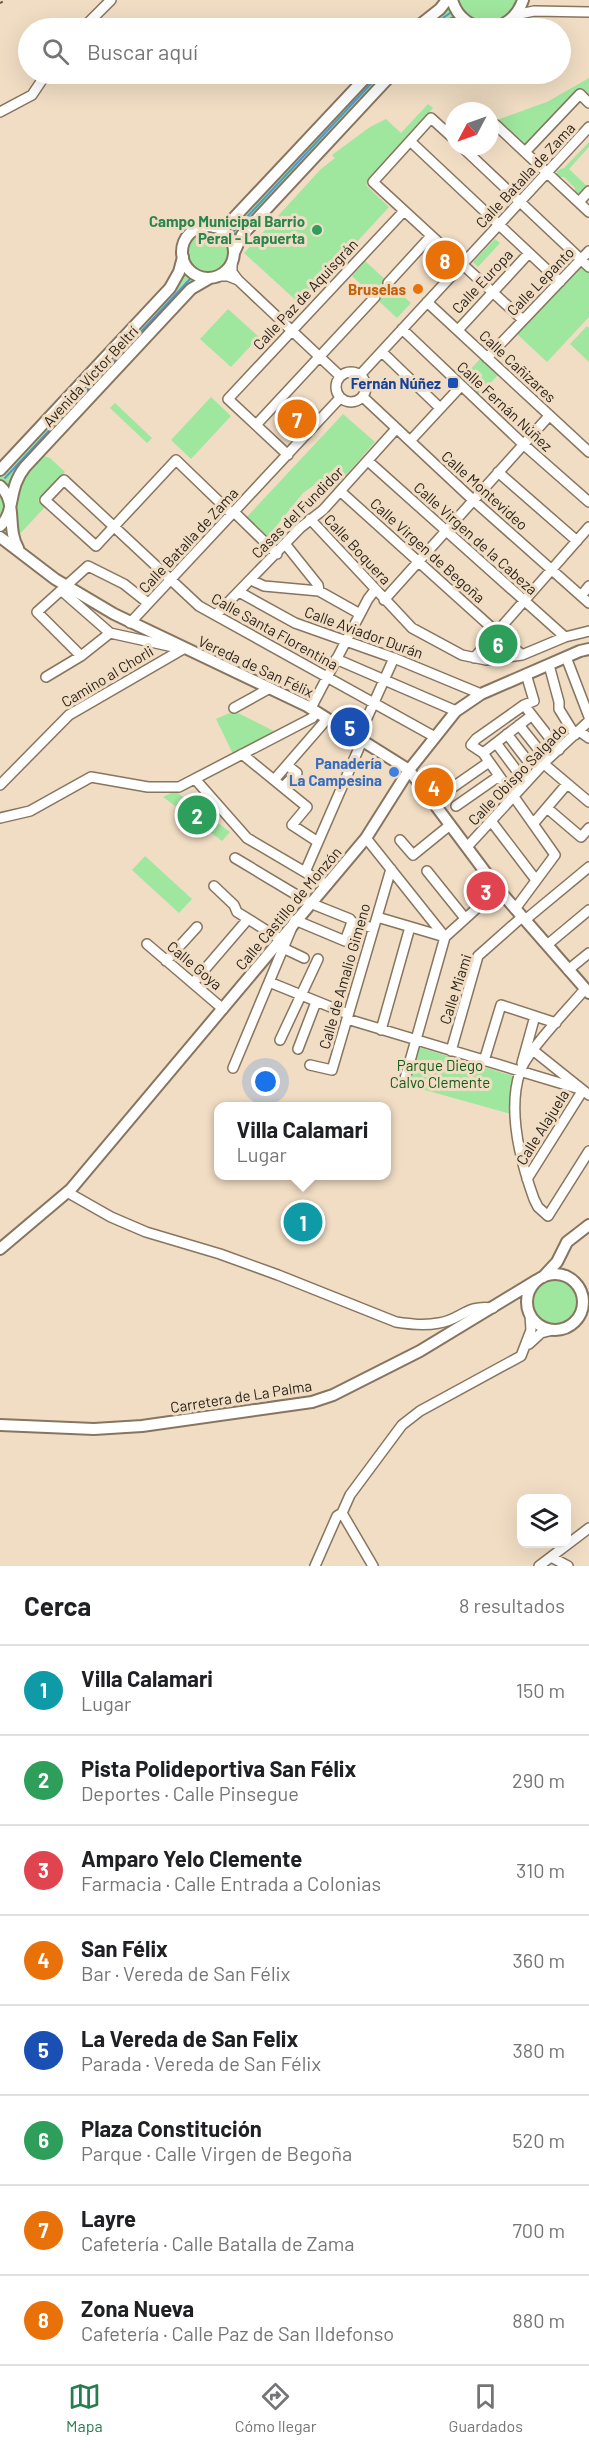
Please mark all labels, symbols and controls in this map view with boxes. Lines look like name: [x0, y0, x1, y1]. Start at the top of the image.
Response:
search box: [18, 18, 571, 84]
icon: search: [39, 35, 72, 68]
text: Buscar aquí: [87, 38, 198, 64]
north arrow: [445, 102, 499, 156]
street label: Calle Batalla de Zama: [472, 119, 578, 231]
place label: Campo Municipal Barrio Peral - Lapuerta: [149, 212, 305, 247]
marker: Campo Municipal Barrio Peral - Lapuerta: [310, 223, 324, 237]
street label: Calle Paz de Aquisgrán: [249, 235, 361, 353]
pin: 8: [426, 238, 464, 282]
street label: Calle Lepanto: [503, 243, 577, 319]
street label: Calle Europa: [448, 245, 516, 317]
place label: Bruselas: [348, 280, 406, 298]
marker: Bruselas: [411, 282, 425, 296]
street label: Avenida Víctor Beltrí: [39, 322, 141, 430]
street label: Calle Cañizares: [476, 326, 560, 406]
street label: Calle Fernán Núñez: [454, 357, 557, 455]
place label: Fernán Núñez: [351, 374, 441, 392]
marker: Fernán Núñez: [446, 376, 460, 390]
pin: 7: [278, 396, 316, 442]
street label: Calle Montevideo: [438, 447, 532, 533]
street label: Casas del Fundidor: [247, 462, 347, 562]
street label: Calle Virgen de la Cabeza: [411, 478, 541, 598]
street label: Calle Batalla de Zama: [135, 484, 241, 596]
street label: Calle Virgen de Begoña: [367, 494, 489, 606]
street label: Calle Boquera: [321, 510, 395, 588]
street label: Calle Santa Florentina: [209, 589, 341, 673]
street label: Calle Aviador Durán: [302, 602, 426, 662]
pin: 6: [478, 622, 518, 666]
street label: Vereda de San Félix: [195, 631, 317, 701]
street label: Camino al Chorli: [58, 641, 156, 711]
pin: 5: [330, 704, 370, 750]
street label: Calle Obispo Salgado: [464, 719, 570, 829]
place label: Panadería La Campesina: [289, 754, 382, 789]
pin: 4: [414, 764, 454, 810]
marker: Panadería La Campesina: [387, 765, 401, 779]
pin: 2: [178, 792, 216, 838]
street label: Calle Castillo de Monzón: [231, 843, 345, 973]
pin: 3: [466, 868, 506, 914]
street label: Calle de Amalio Gimeno: [315, 901, 373, 1051]
street label: Calle Goya: [164, 937, 226, 993]
street label: Calle Miami: [435, 951, 475, 1027]
park label: Parque Diego Calvo Clemente: [390, 1056, 490, 1091]
your location: [251, 1067, 280, 1096]
street label: Calle Alajuela: [512, 1086, 572, 1168]
popup: [214, 1102, 391, 1180]
text: Villa Calamari: [237, 1116, 368, 1142]
text: Lugar: [237, 1142, 287, 1166]
pin: 1: [284, 1200, 322, 1244]
street label: Carretera de La Palma: [169, 1376, 313, 1416]
map controls: [517, 1494, 571, 1548]
button: layers: [517, 1494, 571, 1548]
text: Cerca: [24, 1590, 91, 1621]
text: 8 resultados: [459, 1593, 565, 1617]
text: Villa Calamari: [81, 1665, 213, 1691]
text: 1: [40, 1678, 47, 1702]
text: 150 m: [516, 1678, 565, 1702]
text: Lugar: [81, 1691, 131, 1715]
text: Pista Polideportiva San Félix: [81, 1755, 356, 1781]
text: 2: [38, 1768, 49, 1792]
text: 290 m: [512, 1768, 565, 1792]
text: Deportes · Calle Pinsegue: [81, 1781, 299, 1805]
text: Amparo Yelo Clemente: [81, 1845, 302, 1871]
text: 3: [38, 1858, 49, 1882]
text: 310 m: [516, 1858, 565, 1882]
text: Farmacia · Calle Entrada a Colonias: [81, 1871, 381, 1895]
text: San Félix: [81, 1935, 168, 1961]
text: 4: [37, 1948, 50, 1972]
text: 360 m: [513, 1948, 565, 1972]
text: Bar · Vereda de San Félix: [81, 1961, 290, 1985]
text: La Vereda de San Felix: [81, 2025, 298, 2051]
text: 5: [38, 2038, 49, 2062]
text: 380 m: [512, 2038, 565, 2062]
text: Parada · Vereda de San Félix: [81, 2051, 321, 2075]
text: Plaza Constitución: [81, 2115, 262, 2141]
text: 6: [38, 2128, 49, 2152]
text: 520 m: [512, 2128, 565, 2152]
text: Parque · Calle Virgen de Begoña: [81, 2141, 352, 2165]
text: Layre: [81, 2205, 136, 2231]
text: 7: [39, 2218, 48, 2242]
text: 700 m: [512, 2218, 565, 2242]
text: Cafetería · Calle Batalla de Zama: [81, 2231, 355, 2255]
text: Zona Nueva: [81, 2295, 194, 2321]
text: 8: [38, 2308, 49, 2332]
text: 880 m: [512, 2308, 565, 2332]
text: Cafetería · Calle Paz de San Ildefonso: [81, 2321, 394, 2345]
tab: Mapa: [66, 2380, 103, 2435]
tab: Cómo llegar: [235, 2380, 317, 2435]
tab: Guardados: [449, 2380, 523, 2435]

